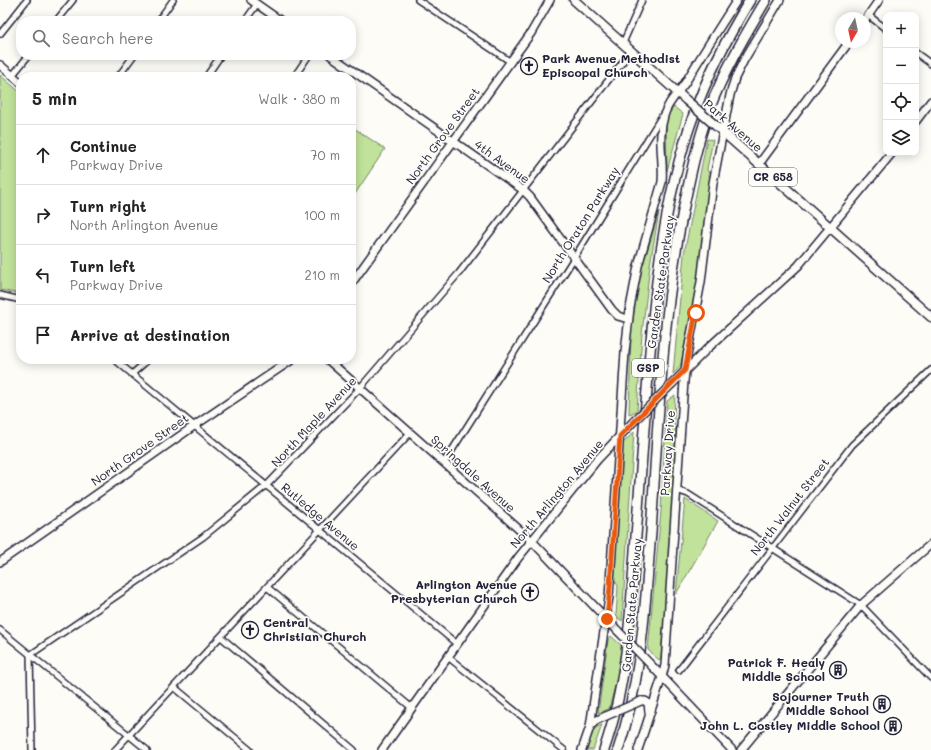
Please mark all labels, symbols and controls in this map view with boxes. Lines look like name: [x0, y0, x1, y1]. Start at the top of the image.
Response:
north arrow: [835, 12, 871, 48]
map controls: [883, 12, 919, 156]
button: +: [883, 12, 919, 48]
search box: [16, 16, 356, 60]
icon: search: [30, 27, 52, 49]
text: Search here: [62, 28, 153, 48]
button: −: [883, 48, 919, 84]
place label: Park Avenue Methodist Episcopal Church: [542, 50, 680, 80]
church icon: Park Avenue Methodist Episcopal Church: [519, 56, 539, 76]
street label: North Grove Street: [402, 84, 483, 187]
button: locate: [883, 84, 919, 120]
text: 5 min: [32, 87, 77, 109]
text: Walk · 380 m: [258, 90, 340, 107]
street label: Park Avenue: [701, 95, 766, 155]
button: layers: [883, 120, 919, 156]
text: Continue: [70, 136, 137, 156]
street label: 4th Avenue: [472, 136, 533, 187]
icon: ahead: [32, 144, 54, 166]
text: 70 m: [310, 146, 340, 163]
text: Parkway Drive: [70, 156, 163, 173]
street label: North Oraton Parkway: [538, 163, 622, 286]
road number: CR 658: [749, 168, 797, 186]
text: Turn right: [70, 196, 147, 216]
icon: right: [32, 204, 54, 226]
text: 100 m: [304, 206, 340, 223]
street label: Garden State Parkway: [643, 214, 677, 349]
text: North Arlington Avenue: [70, 216, 218, 233]
text: Turn left: [70, 256, 135, 276]
icon: left: [32, 264, 54, 286]
text: 210 m: [304, 266, 340, 283]
text: Parkway Drive: [70, 276, 163, 293]
route start: [687, 304, 705, 322]
icon: arrive: [32, 324, 54, 346]
text: Arrive at destination: [70, 325, 230, 345]
road number: GSP: [632, 359, 664, 377]
street label: North Maple Avenue: [267, 373, 359, 470]
street label: North Grove Street: [87, 409, 191, 489]
street label: Parkway Drive: [656, 410, 678, 496]
street label: Springdale Avenue: [428, 431, 519, 515]
street label: North Arlington Avenue: [506, 436, 606, 551]
street label: North Walnut Street: [746, 454, 832, 558]
street label: Rutledge Avenue: [278, 479, 363, 554]
street label: Garden State Parkway: [617, 537, 645, 672]
place label: Arlington Avenue Presbyterian Church: [391, 576, 517, 606]
church icon: Arlington Avenue Presbyterian Church: [520, 582, 540, 602]
route end: [598, 610, 616, 628]
place label: Central Christian Church: [263, 614, 366, 644]
church icon: Central Christian Church: [240, 620, 260, 640]
place label: Patrick F. Healy Middle School: [727, 654, 825, 684]
building icon: Patrick F. Healy Middle School: [828, 660, 848, 680]
place label: Sojourner Truth Middle School: [772, 688, 869, 718]
building icon: Sojourner Truth Middle School: [872, 694, 892, 714]
building icon: John L. Costley Middle School: [883, 716, 903, 736]
place label: John L. Costley Middle School: [700, 717, 880, 733]

